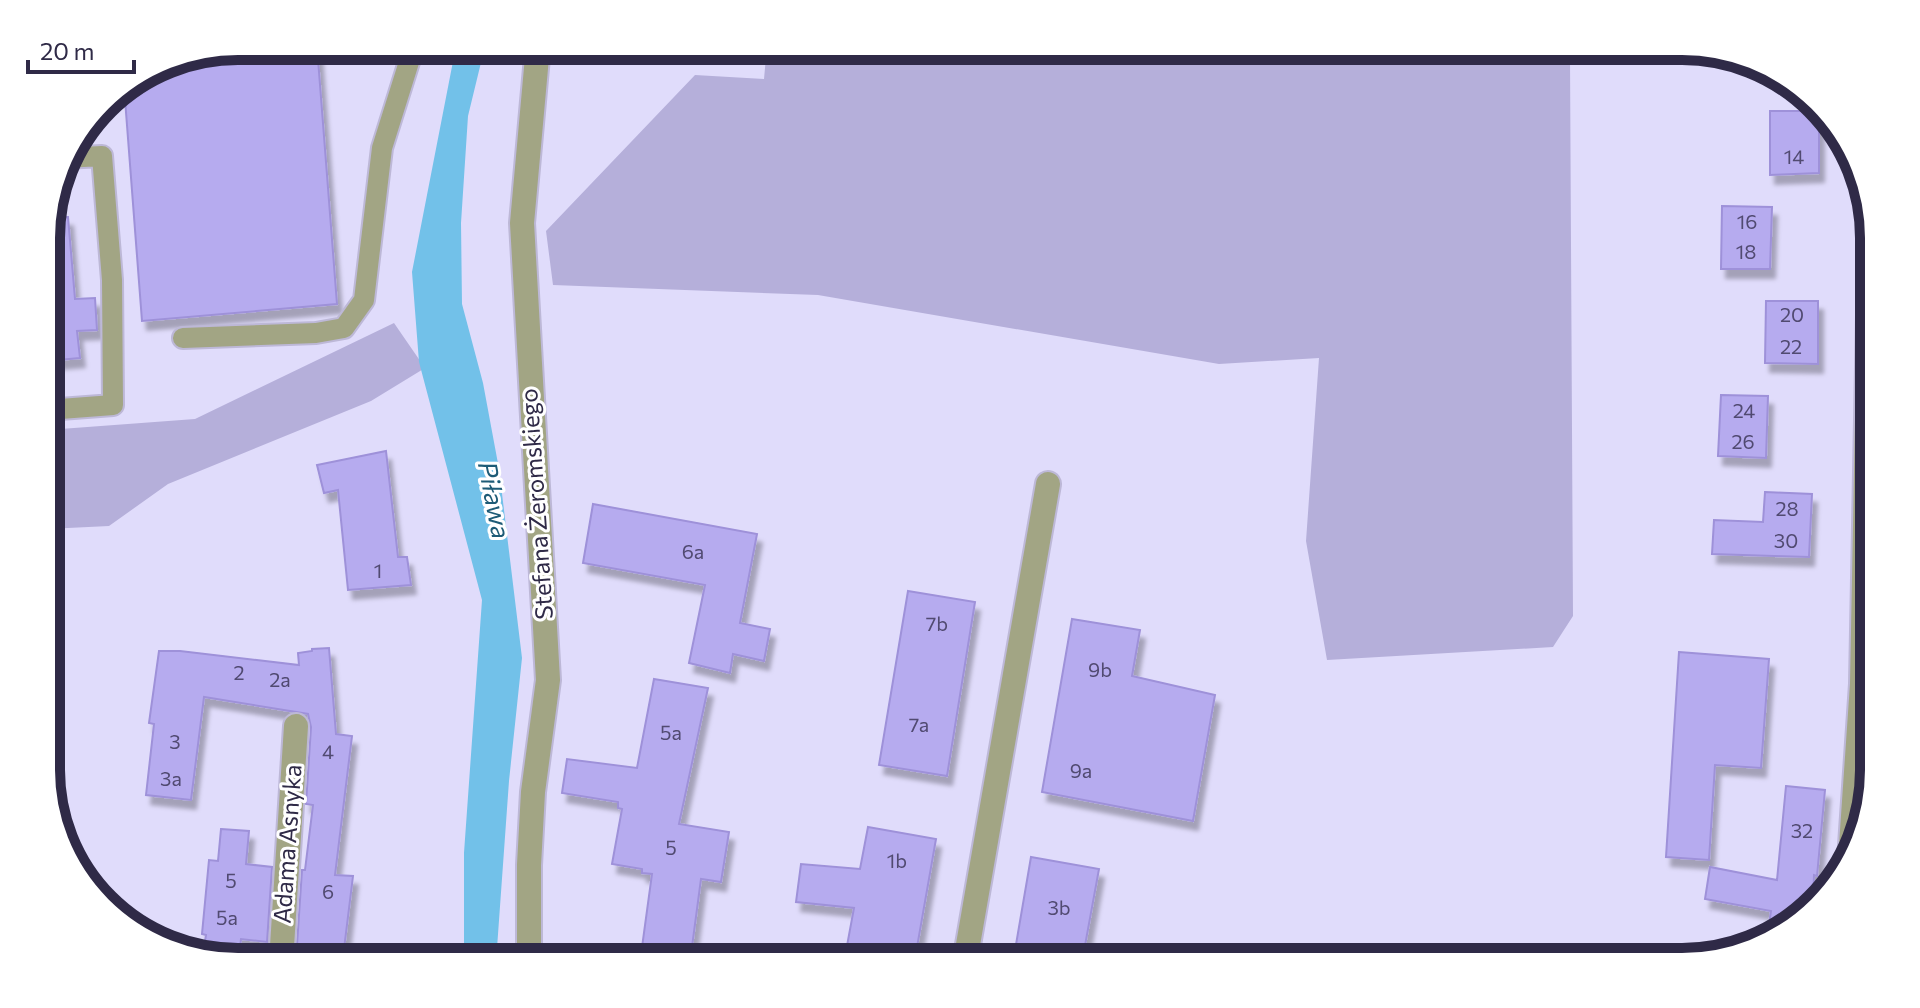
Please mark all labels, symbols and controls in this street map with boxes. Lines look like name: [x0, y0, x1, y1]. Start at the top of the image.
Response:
scale bar: [28, 24, 134, 74]
text: 20 m: [40, 36, 94, 65]
house number: 14: [1784, 144, 1804, 168]
house number: 16: [1737, 209, 1757, 233]
house number: 18: [1736, 239, 1756, 263]
house number: 20: [1780, 302, 1804, 326]
house number: 22: [1780, 334, 1802, 358]
street label: Stefana Żeromskiego: [513, 387, 558, 621]
house number: 24: [1733, 398, 1755, 422]
house number: 26: [1731, 429, 1755, 453]
water label: Piława: [473, 458, 518, 541]
house number: 28: [1775, 496, 1799, 520]
house number: 30: [1774, 528, 1798, 552]
house number: 6a: [682, 539, 704, 563]
house number: 1: [374, 558, 382, 582]
house number: 7b: [926, 611, 948, 635]
house number: 9b: [1088, 657, 1112, 681]
house number: 2: [233, 660, 245, 684]
house number: 2a: [269, 667, 291, 691]
house number: 7a: [909, 712, 929, 736]
house number: 5a: [660, 720, 682, 744]
house number: 3: [169, 729, 181, 753]
house number: 4: [322, 739, 334, 763]
house number: 9a: [1070, 758, 1092, 782]
street label: Adama Asnyka: [266, 763, 307, 924]
house number: 3a: [160, 766, 182, 790]
house number: 32: [1791, 818, 1813, 842]
house number: 5: [665, 835, 677, 859]
house number: 1b: [887, 848, 907, 872]
house number: 5: [225, 868, 237, 892]
house number: 6: [322, 879, 334, 903]
house number: 3b: [1047, 895, 1071, 919]
house number: 5a: [216, 905, 238, 929]

